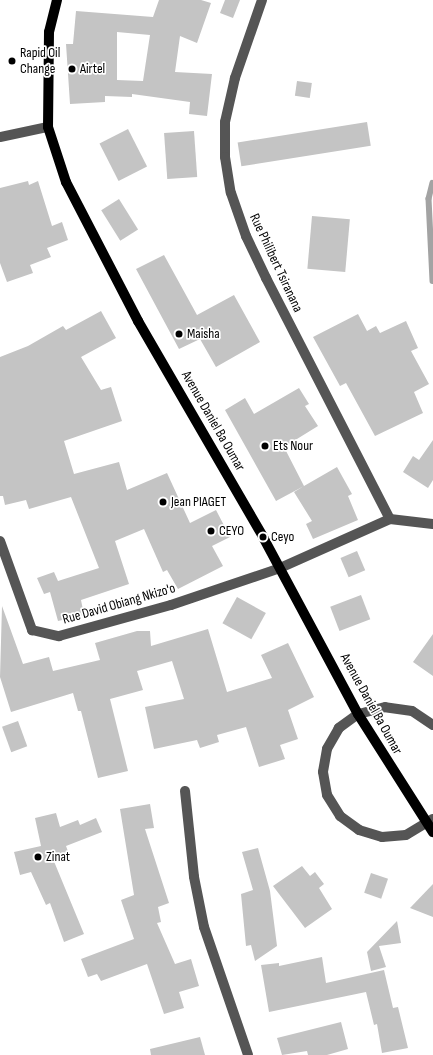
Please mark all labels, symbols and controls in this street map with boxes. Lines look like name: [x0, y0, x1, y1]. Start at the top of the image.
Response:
place label: Rapid Oil Change: [20, 45, 60, 78]
marker: Rapid Oil Change: [7, 56, 17, 66]
place label: Airtel: [80, 61, 105, 77]
marker: Airtel: [67, 64, 77, 74]
street label: Rue Philibert Tsiranana: [246, 211, 306, 315]
place label: Maisha: [187, 326, 220, 342]
marker: Maisha: [174, 329, 184, 339]
street label: Avenue Daniel Ba Oumar: [178, 368, 248, 474]
place label: Ets Nour: [273, 438, 313, 454]
marker: Ets Nour: [260, 441, 270, 451]
place label: Jean PIAGET: [171, 494, 226, 510]
marker: Jean PIAGET: [158, 497, 168, 507]
place label: CEYO: [219, 523, 244, 539]
marker: CEYO: [206, 526, 216, 536]
place label: Ceyo: [271, 529, 294, 545]
marker: Ceyo: [258, 532, 268, 542]
street label: Rue David Obiang Nkizo'o: [61, 580, 177, 628]
street label: Avenue Daniel Ba Oumar: [336, 651, 406, 757]
place label: Zinat: [46, 849, 70, 865]
marker: Zinat: [33, 852, 43, 862]

